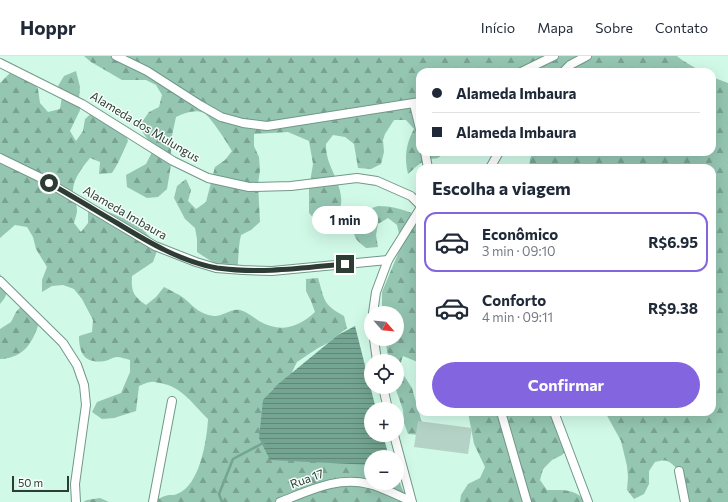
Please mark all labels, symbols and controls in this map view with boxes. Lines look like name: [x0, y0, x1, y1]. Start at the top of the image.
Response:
text: Hoppr: [20, 16, 76, 39]
text: Início: [481, 19, 515, 36]
text: Mapa: [537, 19, 573, 36]
text: Sobre: [595, 19, 633, 36]
text: Contato: [655, 19, 708, 36]
text: Alameda Imbaura: [456, 84, 576, 102]
street label: Alameda dos Mulungus: [88, 88, 203, 164]
text: Alameda Imbaura: [456, 123, 576, 141]
route start: [40, 174, 58, 192]
text: Escolha a viagem: [432, 177, 571, 199]
street label: Alameda Imbaura: [81, 182, 170, 242]
callout: 1 min: [312, 206, 378, 234]
text: 1 min: [330, 212, 360, 228]
icon: car: [434, 224, 470, 260]
text: Econômico: [482, 225, 558, 243]
text: R$6.95: [648, 233, 698, 251]
text: 3 min · 09:10: [482, 243, 556, 259]
route end: [336, 255, 354, 273]
icon: car: [434, 290, 470, 326]
text: Conforto: [482, 291, 546, 309]
text: R$9.38: [648, 299, 698, 317]
north arrow: [364, 306, 404, 346]
map controls: [364, 306, 404, 490]
text: 4 min · 09:11: [482, 309, 553, 325]
button: locate: [364, 354, 404, 394]
button: Confirmar: [432, 362, 700, 408]
button: +: [364, 402, 404, 442]
button: −: [364, 450, 404, 490]
street label: Rua 17: [288, 466, 325, 491]
scale bar: [12, 474, 69, 493]
text: 50 m: [18, 476, 43, 489]

